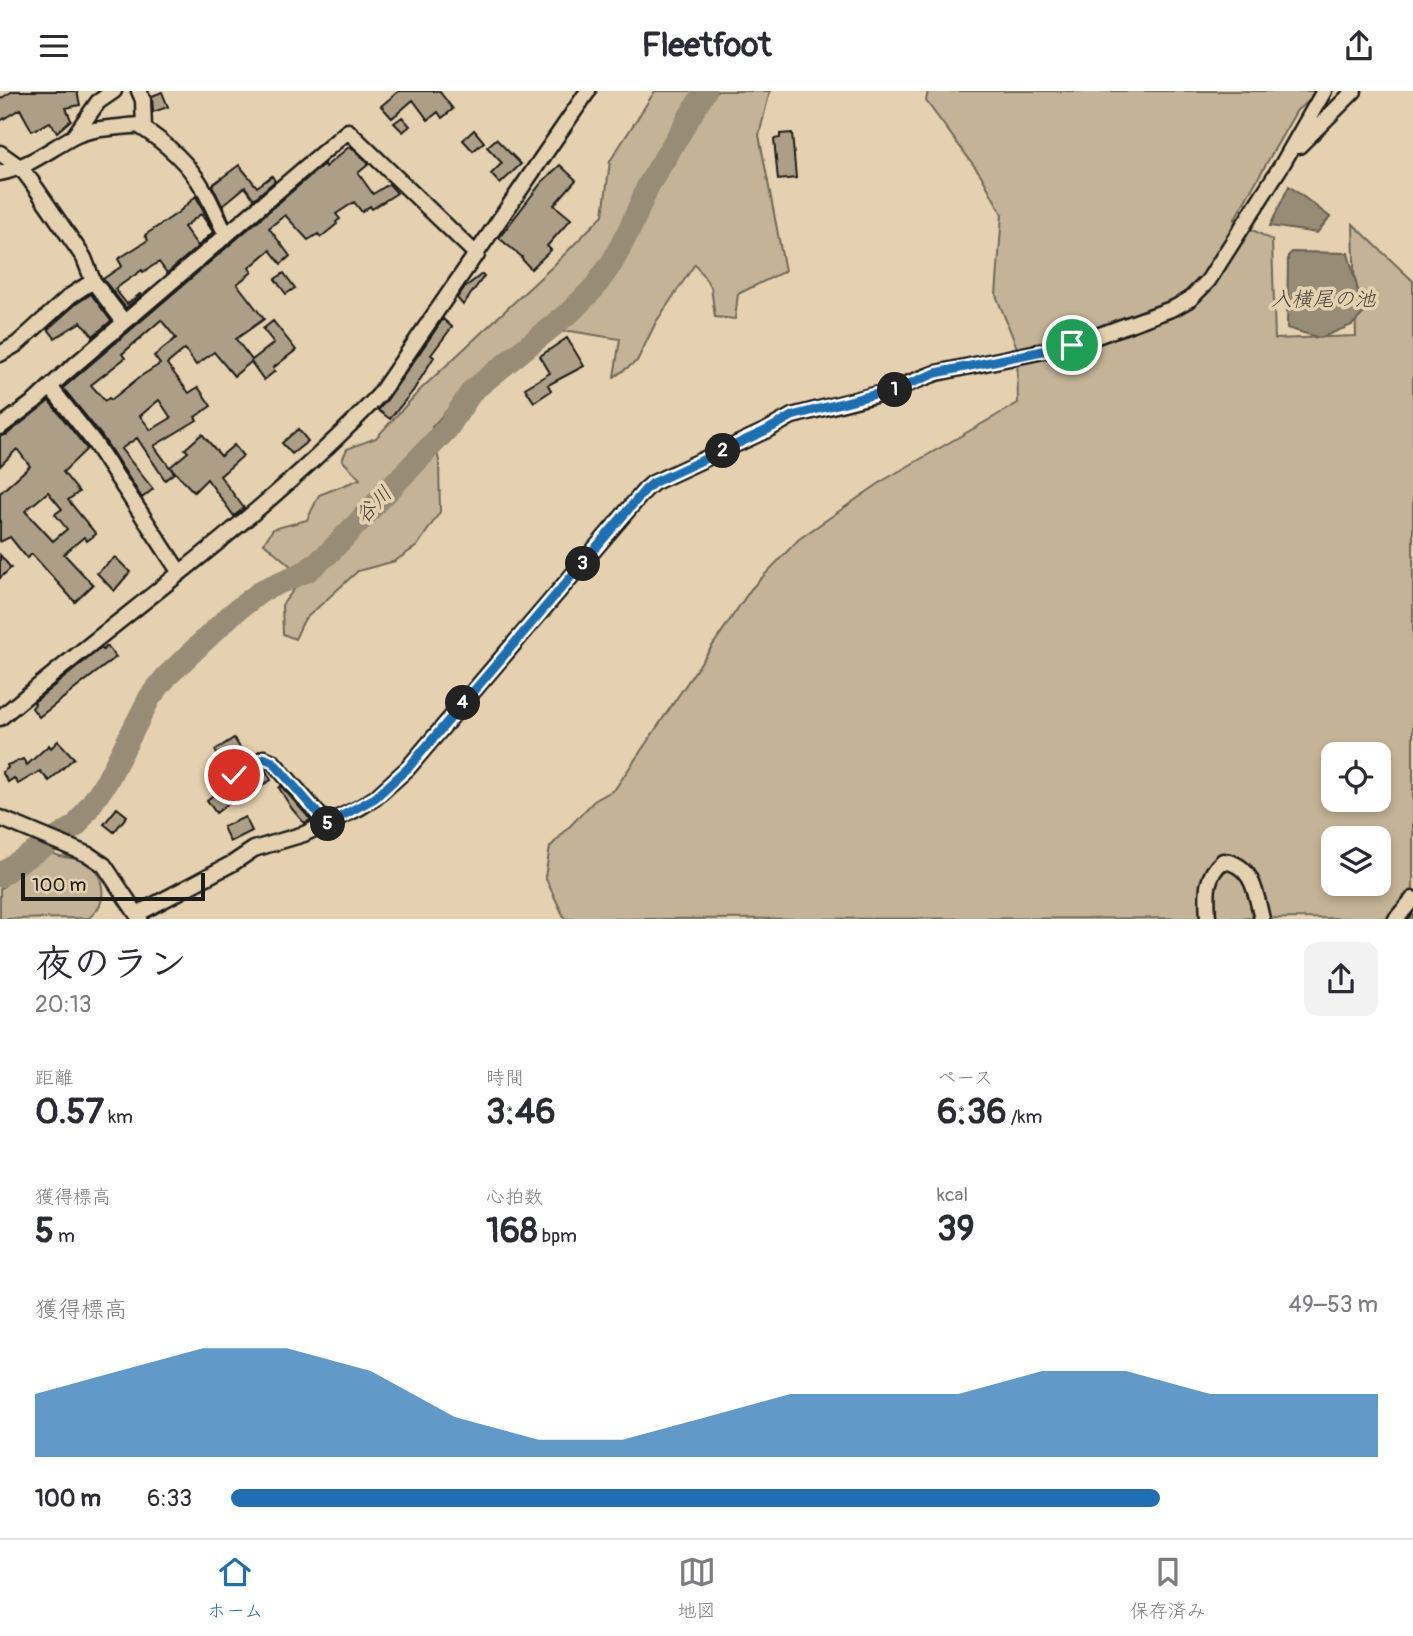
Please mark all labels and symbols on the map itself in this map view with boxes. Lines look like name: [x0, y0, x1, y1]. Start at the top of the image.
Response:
water label: 入横尾の池: [1271, 286, 1376, 313]
pin: [1042, 315, 1102, 375]
pin: 1: [878, 373, 912, 407]
pin: 2: [706, 433, 740, 469]
water label: 谷川: [350, 481, 398, 529]
pin: 3: [566, 547, 600, 581]
pin: 4: [446, 685, 480, 721]
pin: [204, 745, 264, 805]
pin: 5: [310, 807, 346, 841]
scale bar: [21, 869, 205, 901]

